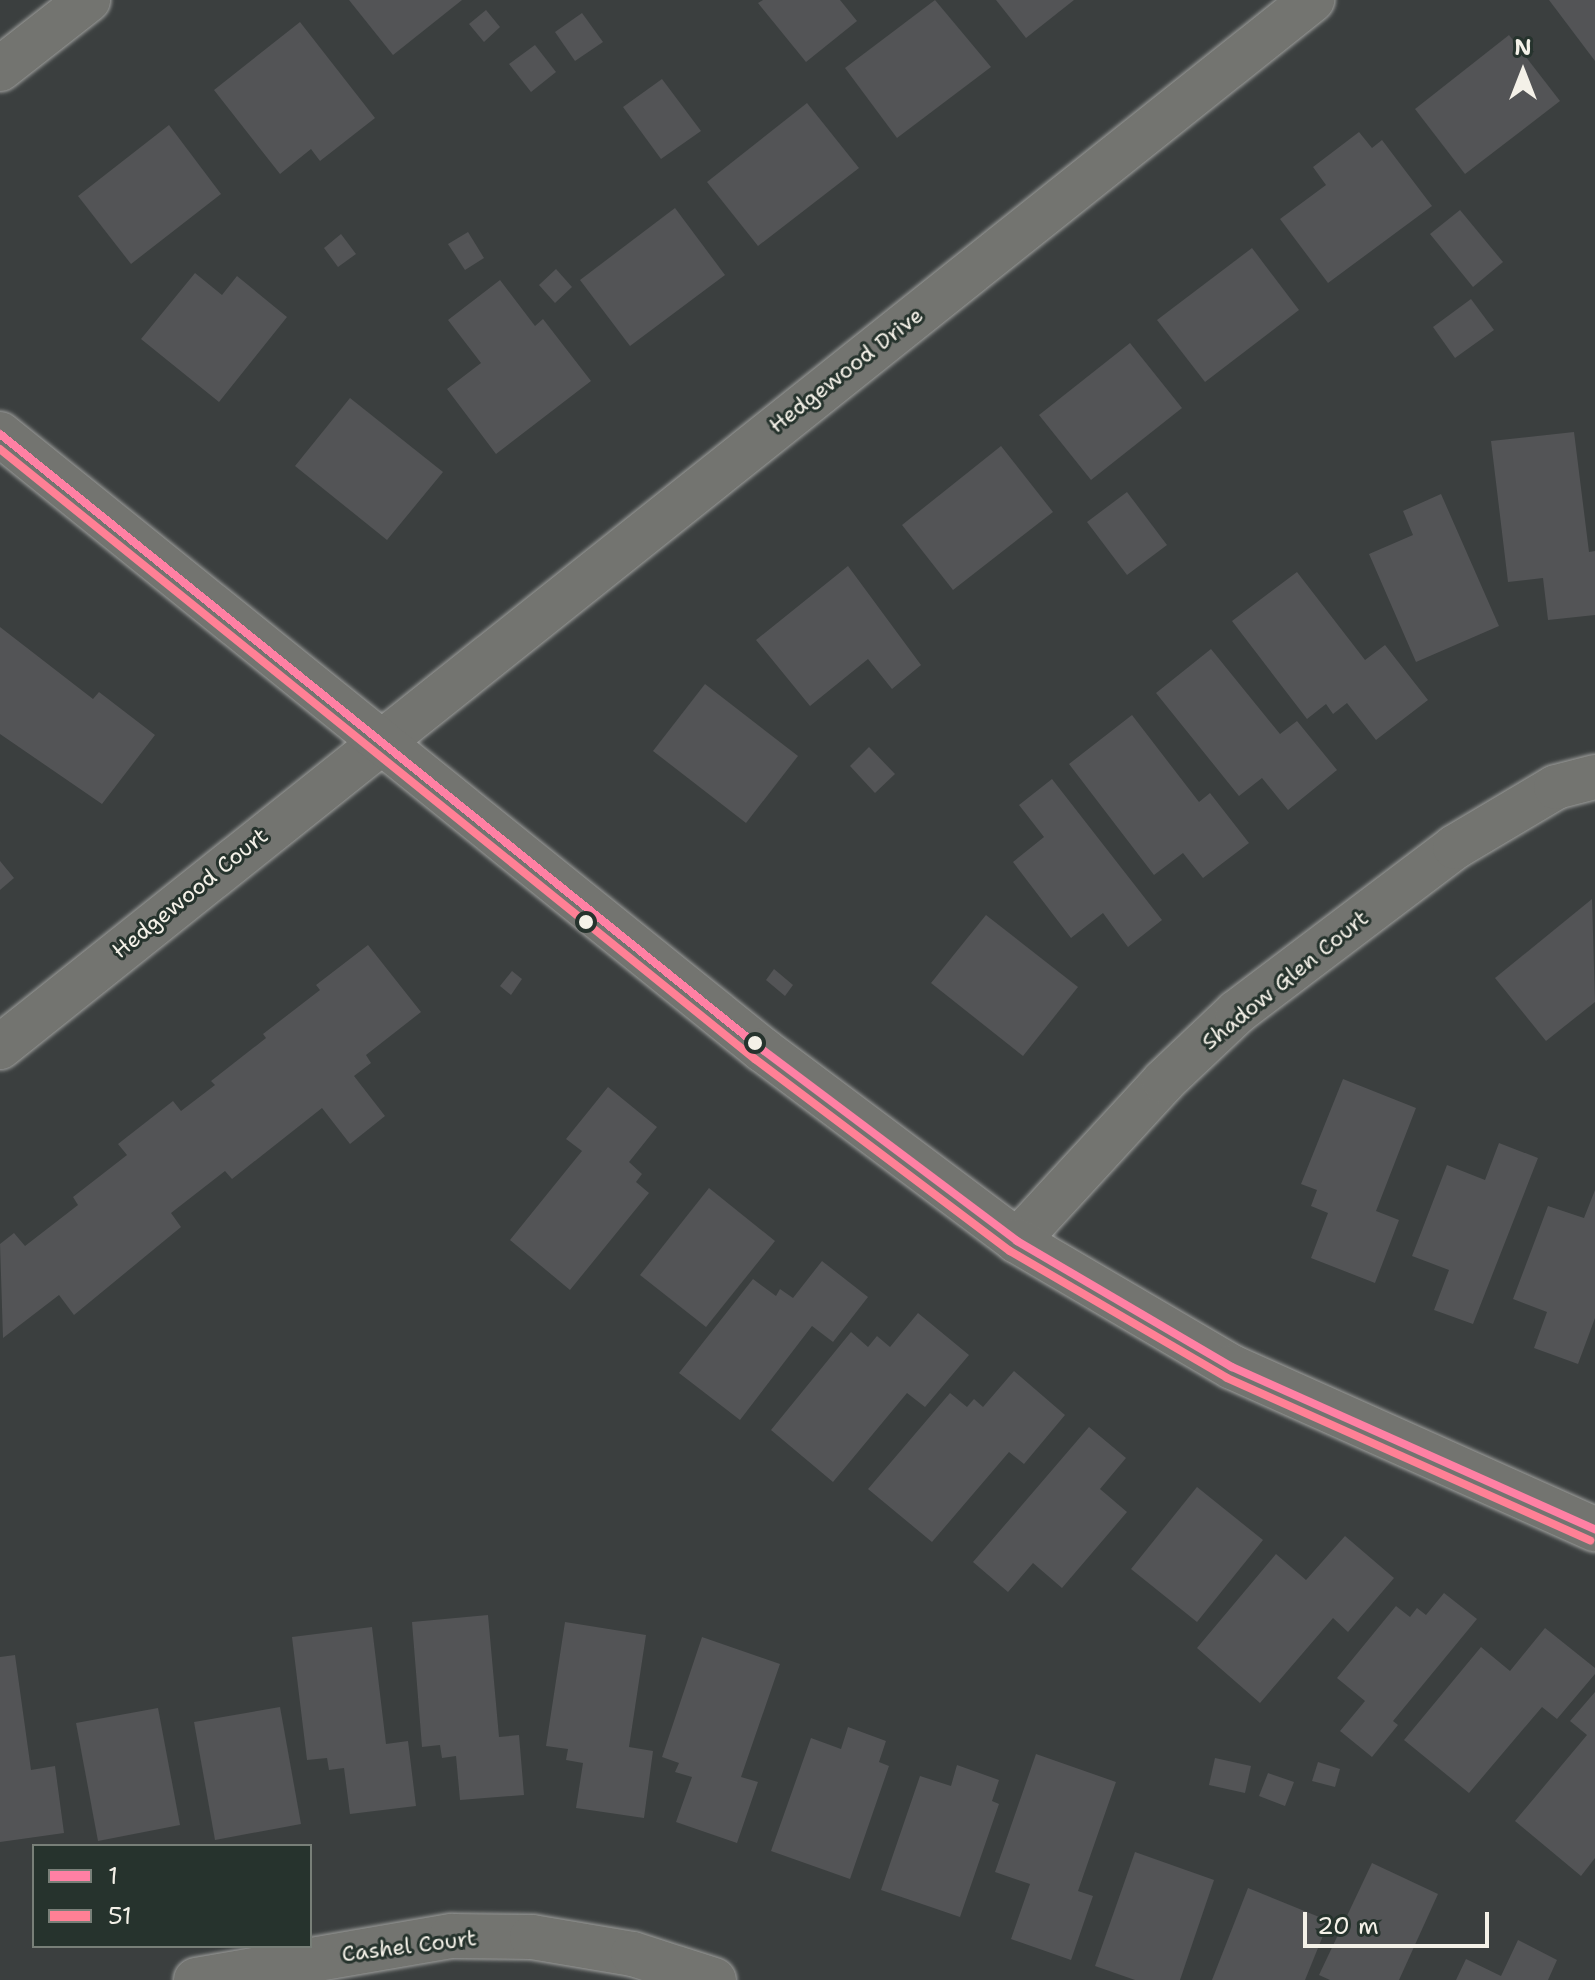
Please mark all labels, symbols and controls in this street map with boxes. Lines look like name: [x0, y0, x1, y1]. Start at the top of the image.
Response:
north arrow: [1483, 32, 1563, 112]
text: N: [1514, 33, 1532, 62]
street label: Hedgewood Drive: [764, 302, 928, 438]
street label: Hedgewood Court: [107, 822, 273, 964]
street label: Shadow Glen Court: [1196, 905, 1374, 1055]
unlabelled marker: [578, 914, 594, 930]
unlabelled marker: [747, 1035, 763, 1051]
legend: [32, 1844, 312, 1948]
text: 1: [108, 1860, 118, 1892]
scale bar: [1307, 1896, 1493, 1946]
text: 51: [108, 1900, 132, 1932]
text: 20 m: [1317, 1910, 1379, 1942]
street label: Cashel Court: [340, 1925, 478, 1967]

